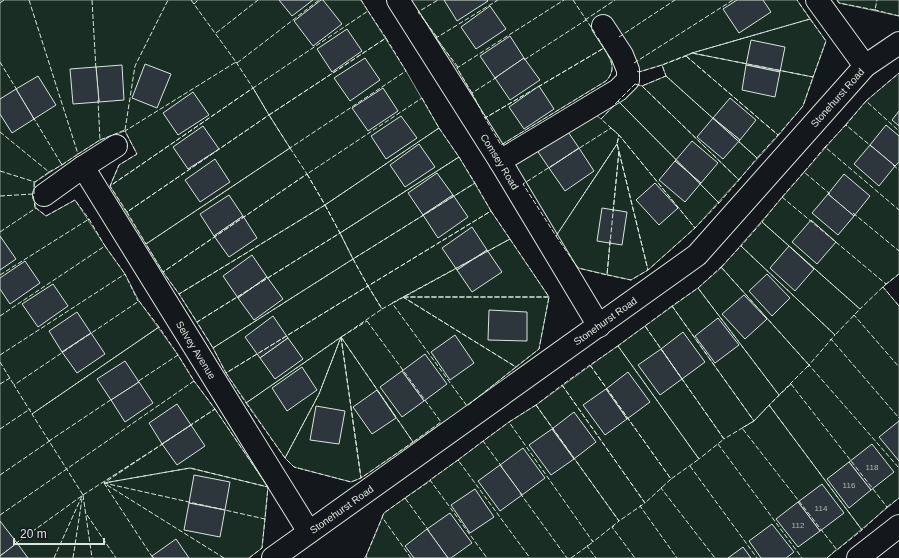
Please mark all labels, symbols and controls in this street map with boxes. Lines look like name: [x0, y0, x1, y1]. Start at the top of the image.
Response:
street label: Stonehurst Road: [808, 66, 866, 129]
street label: Comsey Road: [479, 132, 521, 191]
street label: Stonehurst Road: [571, 294, 639, 347]
street label: Selvey Avenue: [174, 319, 218, 381]
house number: 118: [866, 463, 879, 472]
house number: 116: [843, 481, 856, 490]
street label: Stonehurst Road: [308, 483, 375, 535]
house number: 114: [815, 504, 828, 513]
scale bar: [14, 520, 104, 546]
house number: 112: [792, 521, 805, 530]
text: 20 m: [20, 527, 47, 541]

